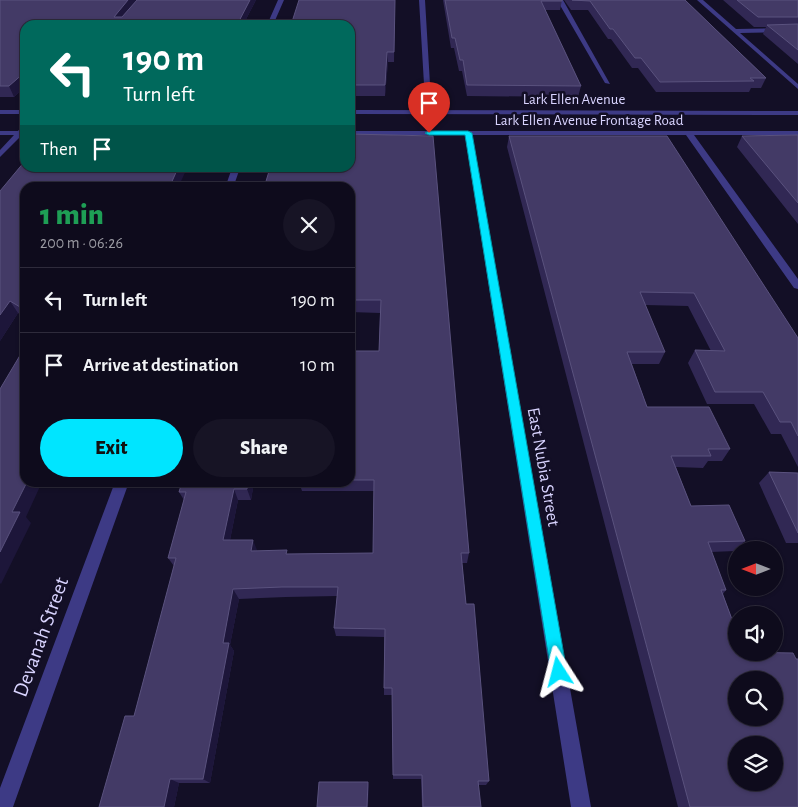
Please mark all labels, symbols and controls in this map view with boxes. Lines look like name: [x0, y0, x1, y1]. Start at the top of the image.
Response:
icon: left: [40, 40, 105, 105]
text: 190 m: [123, 42, 204, 77]
pin: [408, 82, 450, 133]
text: Turn left: [123, 83, 195, 105]
icon: arrive: [415, 89, 443, 117]
street label: Lark Ellen Avenue: [523, 92, 625, 107]
street label: Lark Ellen Avenue Frontage Road: [494, 113, 684, 128]
icon: arrive: [88, 135, 116, 163]
text: Then: [40, 140, 78, 159]
button: close: [283, 199, 335, 251]
text: 1 min: [40, 200, 104, 230]
text: 200 m · 06:26: [40, 235, 123, 251]
icon: left: [40, 286, 68, 314]
text: Turn left: [83, 291, 147, 310]
text: 190 m: [291, 291, 335, 310]
icon: arrive: [40, 351, 68, 379]
text: Arrive at destination: [83, 356, 239, 375]
text: 10 m: [300, 356, 335, 375]
street label: East Nubia Street: [524, 406, 562, 528]
button: Exit: [40, 419, 183, 477]
button: Share: [193, 419, 335, 477]
north arrow: [728, 541, 782, 596]
map controls: [728, 541, 783, 791]
street label: Devanah Street: [10, 574, 72, 700]
button: sound: [728, 606, 783, 661]
position arrow: [532, 645, 584, 697]
button: search: [728, 671, 783, 726]
button: layers: [728, 736, 783, 791]

